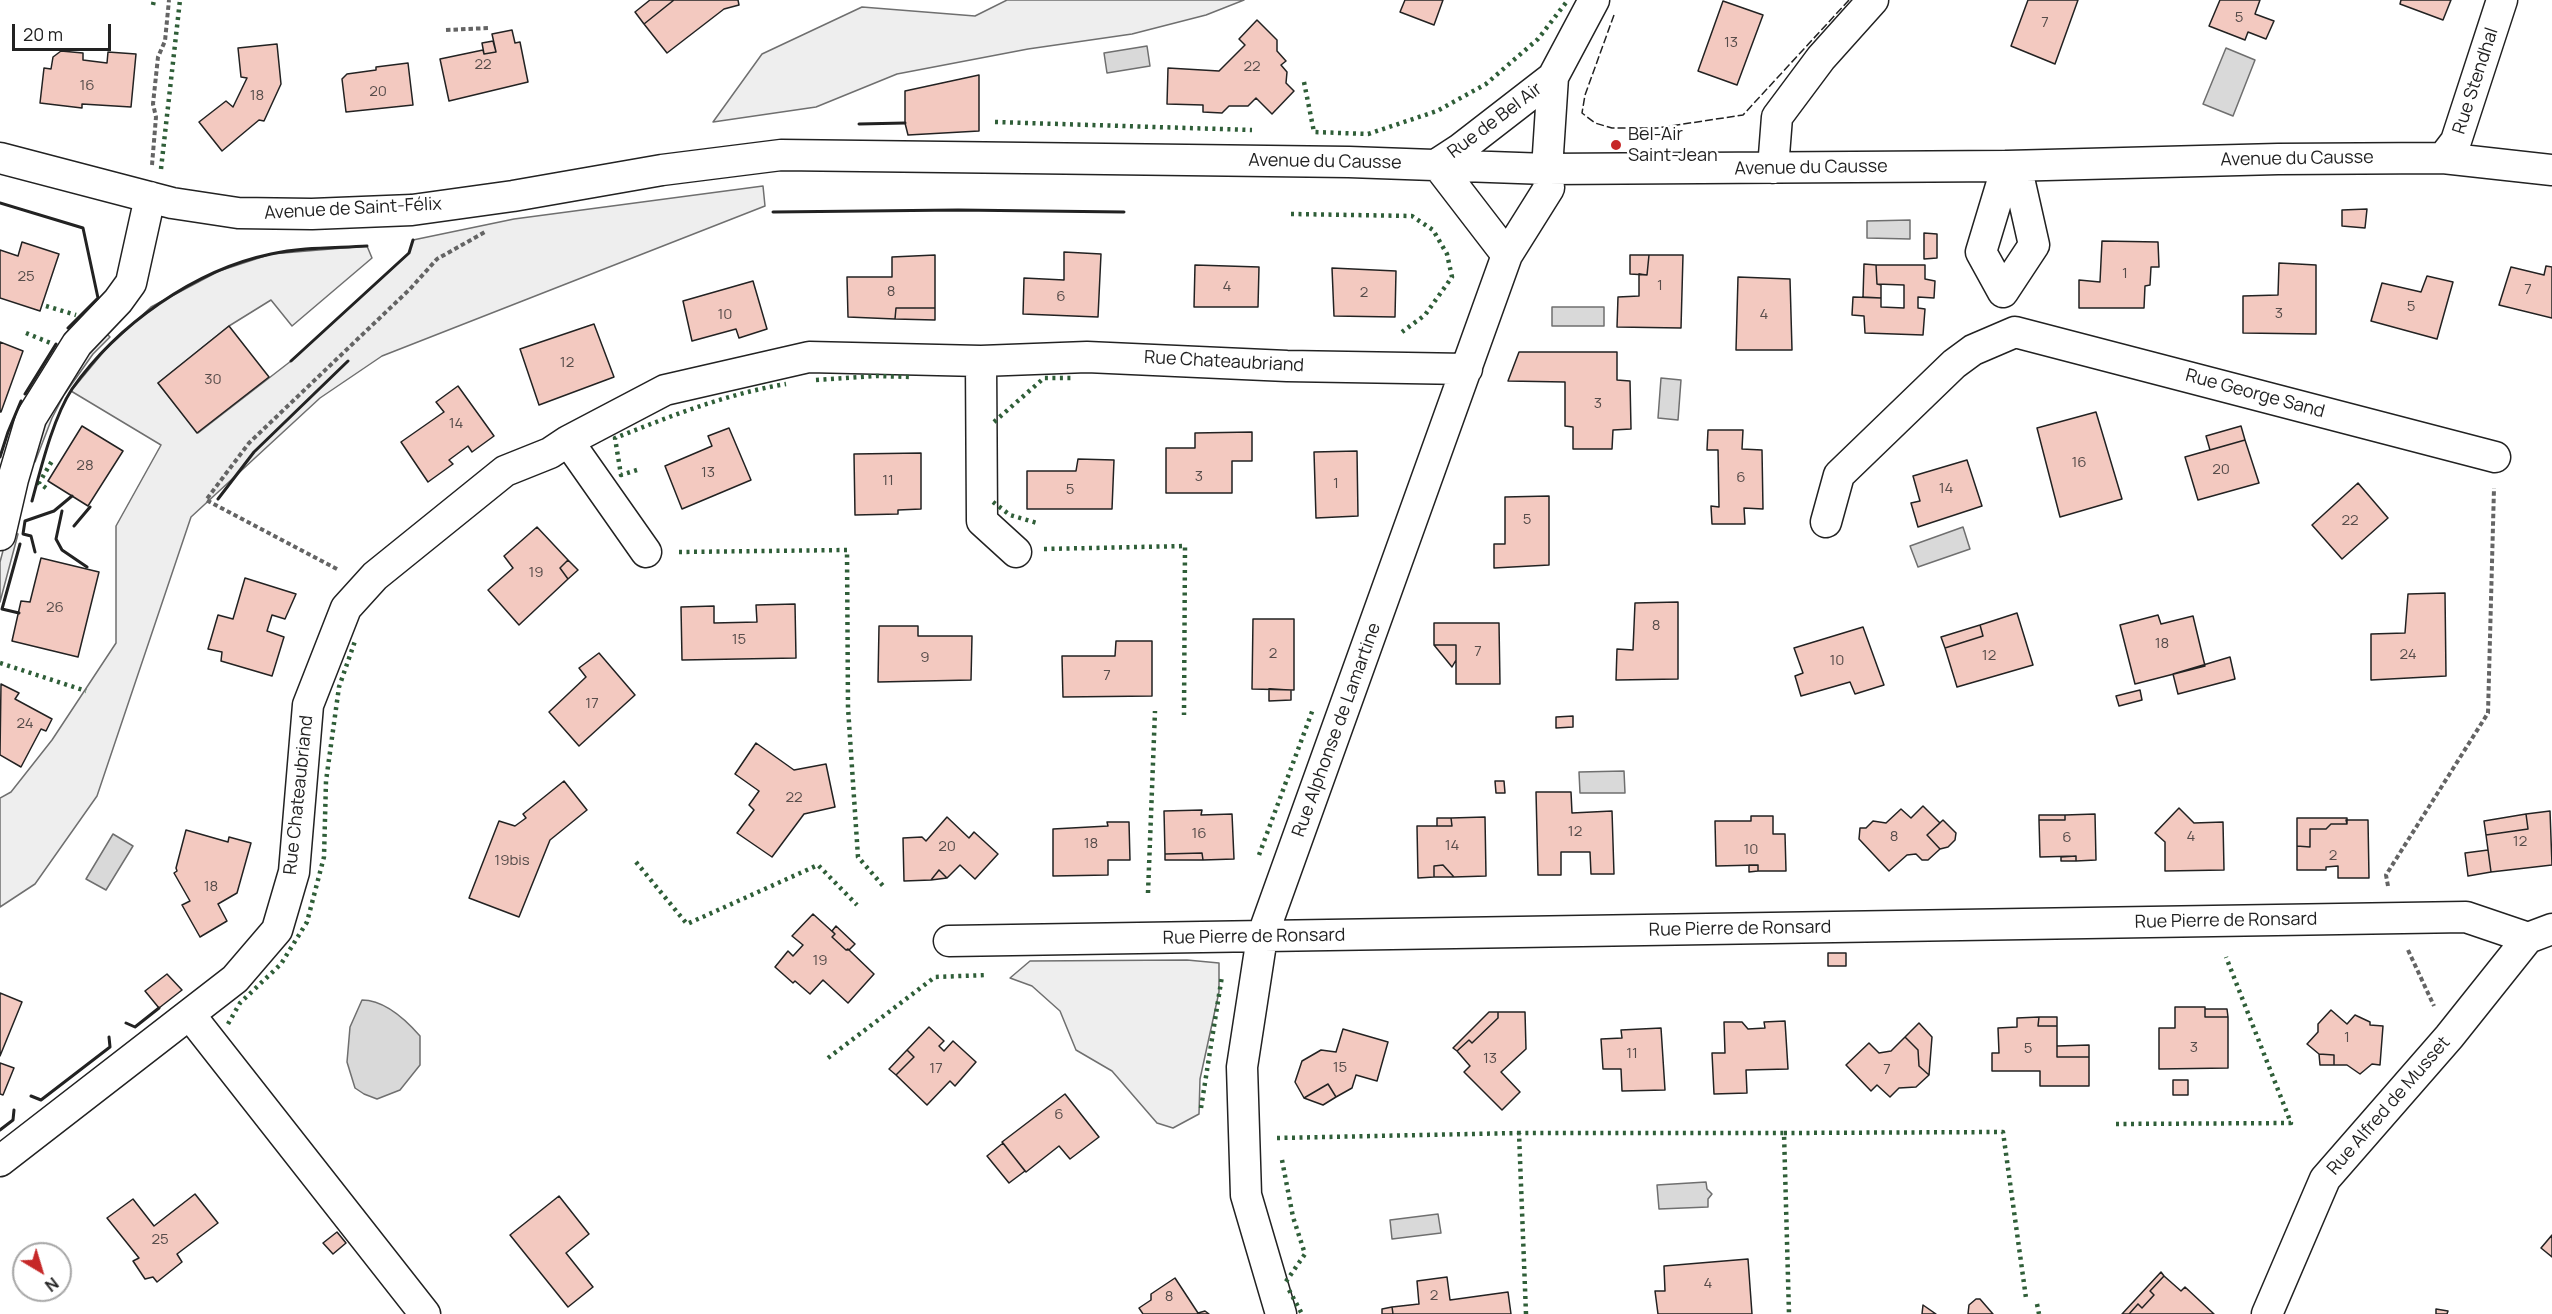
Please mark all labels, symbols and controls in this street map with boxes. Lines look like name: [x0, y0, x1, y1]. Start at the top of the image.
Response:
house number: 5: [2235, 9, 2243, 27]
scale bar: [15, 12, 114, 50]
house number: 7: [2041, 14, 2049, 32]
text: 20 m: [23, 22, 63, 46]
street label: Rue Stendhal: [2449, 25, 2503, 137]
house number: 13: [1724, 34, 1738, 52]
house number: 22: [474, 56, 492, 74]
house number: 22: [1243, 58, 1261, 76]
house number: 16: [79, 77, 95, 95]
street label: Rue de Bel Air: [1444, 79, 1546, 163]
house number: 20: [369, 83, 387, 101]
house number: 18: [250, 87, 264, 105]
place label: Bel-Air Saint-Jean: [1628, 124, 1718, 166]
marker: Bel-Air Saint-Jean: [1609, 138, 1623, 152]
street label: Avenue du Causse: [2220, 147, 2374, 171]
street label: Avenue du Causse: [1248, 150, 1402, 174]
street label: Avenue du Causse: [1734, 156, 1888, 180]
street label: Avenue de Saint-Félix: [264, 194, 442, 224]
house number: 1: [2122, 265, 2128, 283]
house number: 25: [17, 268, 35, 286]
house number: 1: [1657, 277, 1663, 295]
house number: 4: [1223, 278, 1231, 296]
house number: 7: [2524, 281, 2532, 299]
house number: 8: [887, 283, 895, 301]
house number: 2: [1360, 284, 1368, 302]
house number: 6: [1056, 288, 1066, 306]
house number: 5: [2407, 298, 2415, 316]
house number: 3: [2275, 305, 2283, 323]
house number: 10: [718, 306, 732, 324]
house number: 4: [1760, 306, 1768, 324]
street label: Rue Chateaubriand: [1143, 347, 1305, 377]
house number: 12: [560, 354, 574, 372]
street label: Rue George Sand: [2183, 365, 2327, 423]
house number: 30: [204, 371, 222, 389]
house number: 3: [1594, 395, 1602, 413]
house number: 14: [449, 415, 463, 433]
house number: 16: [2071, 454, 2087, 472]
house number: 28: [76, 457, 94, 475]
house number: 20: [2212, 461, 2230, 479]
house number: 13: [701, 464, 715, 482]
house number: 3: [1195, 468, 1203, 486]
house number: 6: [1736, 469, 1746, 487]
house number: 11: [882, 472, 894, 490]
house number: 1: [1333, 475, 1339, 493]
house number: 14: [1939, 480, 1953, 498]
house number: 5: [1066, 481, 1074, 499]
house number: 5: [1523, 511, 1531, 529]
house number: 22: [2341, 512, 2359, 530]
house number: 19: [528, 564, 544, 582]
house number: 26: [46, 599, 64, 617]
house number: 8: [1652, 617, 1660, 635]
street label: Rue Alphonse de Lamartine: [1288, 620, 1386, 840]
house number: 15: [732, 631, 746, 649]
house number: 18: [2155, 635, 2169, 653]
house number: 7: [1474, 643, 1482, 661]
house number: 2: [1269, 645, 1277, 663]
house number: 24: [2399, 646, 2417, 664]
house number: 12: [1982, 647, 1996, 665]
house number: 9: [920, 649, 930, 667]
house number: 10: [1830, 652, 1844, 670]
house number: 7: [1103, 667, 1111, 685]
house number: 17: [585, 695, 599, 713]
street label: Rue Chateaubriand: [280, 714, 318, 876]
house number: 24: [16, 715, 34, 733]
house number: 22: [785, 789, 803, 807]
house number: 12: [1568, 823, 1582, 841]
house number: 16: [1191, 825, 1207, 843]
house number: 8: [1890, 828, 1898, 846]
house number: 4: [2187, 828, 2195, 846]
house number: 6: [2062, 829, 2072, 847]
house number: 12: [2513, 833, 2527, 851]
house number: 18: [1084, 835, 1098, 853]
house number: 14: [1445, 837, 1459, 855]
house number: 20: [938, 838, 956, 856]
house number: 10: [1744, 841, 1758, 859]
house number: 2: [2329, 847, 2337, 865]
house number: 19bis: [494, 852, 530, 870]
house number: 18: [204, 878, 218, 896]
street label: Rue Pierre de Ronsard: [2135, 909, 2317, 933]
street label: Rue Pierre de Ronsard: [1649, 917, 1831, 941]
street label: Rue Pierre de Ronsard: [1163, 925, 1345, 949]
house number: 19: [812, 952, 828, 970]
house number: 1: [2344, 1029, 2350, 1047]
street label: Rue Alfred de Musset: [2323, 1032, 2455, 1180]
house number: 3: [2190, 1039, 2198, 1057]
house number: 5: [2024, 1040, 2032, 1058]
house number: 11: [1626, 1045, 1638, 1063]
house number: 13: [1483, 1050, 1497, 1068]
house number: 15: [1333, 1059, 1347, 1077]
house number: 17: [929, 1060, 943, 1078]
house number: 7: [1883, 1061, 1891, 1079]
house number: 6: [1054, 1106, 1064, 1124]
house number: 25: [151, 1231, 169, 1249]
north arrow: [12, 1242, 72, 1302]
text: N: [41, 1272, 63, 1297]
house number: 4: [1704, 1275, 1712, 1293]
house number: 2: [1430, 1287, 1438, 1305]
house number: 8: [1165, 1288, 1173, 1306]

